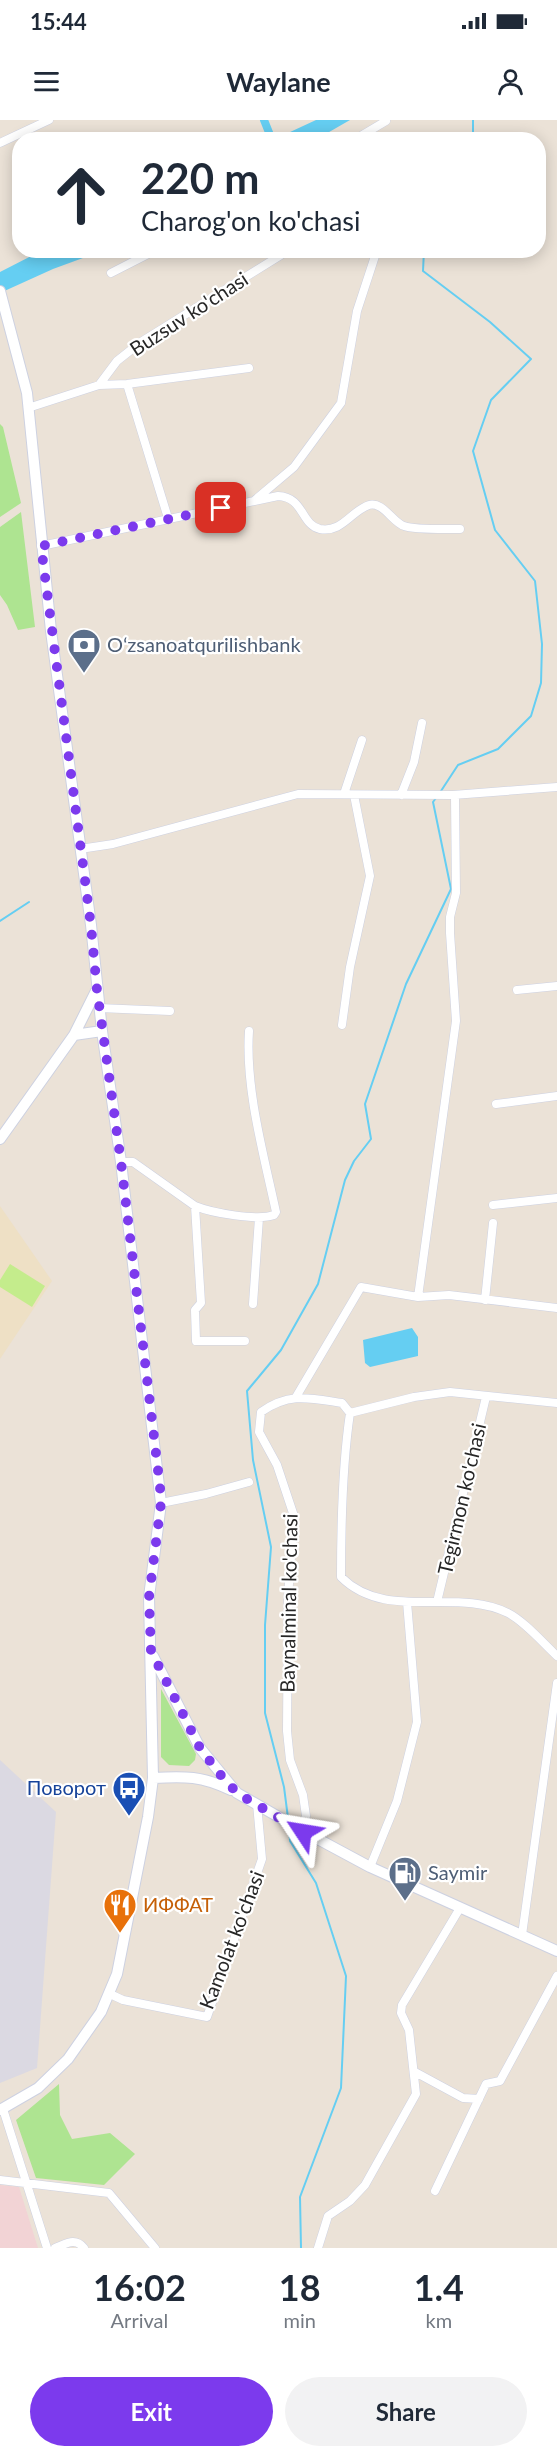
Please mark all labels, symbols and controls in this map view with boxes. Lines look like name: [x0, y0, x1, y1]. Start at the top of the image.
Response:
text: 15:44: [30, 8, 87, 35]
icon: menu: [30, 65, 63, 98]
text: Waylane: [226, 65, 331, 98]
icon: person: [494, 65, 527, 98]
text: 220 m: [141, 153, 259, 203]
icon: ahead: [42, 156, 120, 234]
text: Charog'on ko'chasi: [141, 204, 361, 237]
street label: Buzsuv ko'chasi: [125, 266, 252, 360]
pin: [195, 482, 246, 533]
icon: arrive: [204, 491, 237, 524]
bank icon: Oʻzsanoatqurilishbank: [66, 627, 102, 674]
place label: Oʻzsanoatqurilishbank: [107, 632, 301, 656]
street label: Tegirmon ko'chasi: [432, 1421, 490, 1577]
street label: Baynalminal ko'chasi: [274, 1513, 302, 1693]
bus stop icon: Поворот: [111, 1770, 147, 1817]
place label: Поворот: [27, 1775, 106, 1799]
position arrow: [271, 1800, 335, 1864]
fuel station icon: Saymir: [387, 1855, 423, 1902]
place label: Saymir: [428, 1860, 488, 1884]
street label: Kamolat ko'chasi: [194, 1867, 268, 2012]
restaurant icon: ИФФАТ: [102, 1887, 138, 1934]
place label: ИФФАТ: [143, 1892, 213, 1916]
text: 16:02: [93, 2265, 186, 2309]
text: 18: [279, 2265, 321, 2309]
text: 1.4: [414, 2265, 464, 2309]
text: Arrival: [111, 2308, 168, 2332]
text: min: [284, 2308, 316, 2332]
text: km: [426, 2308, 452, 2332]
button: Exit: [30, 2377, 273, 2446]
button: Share: [285, 2377, 527, 2446]

